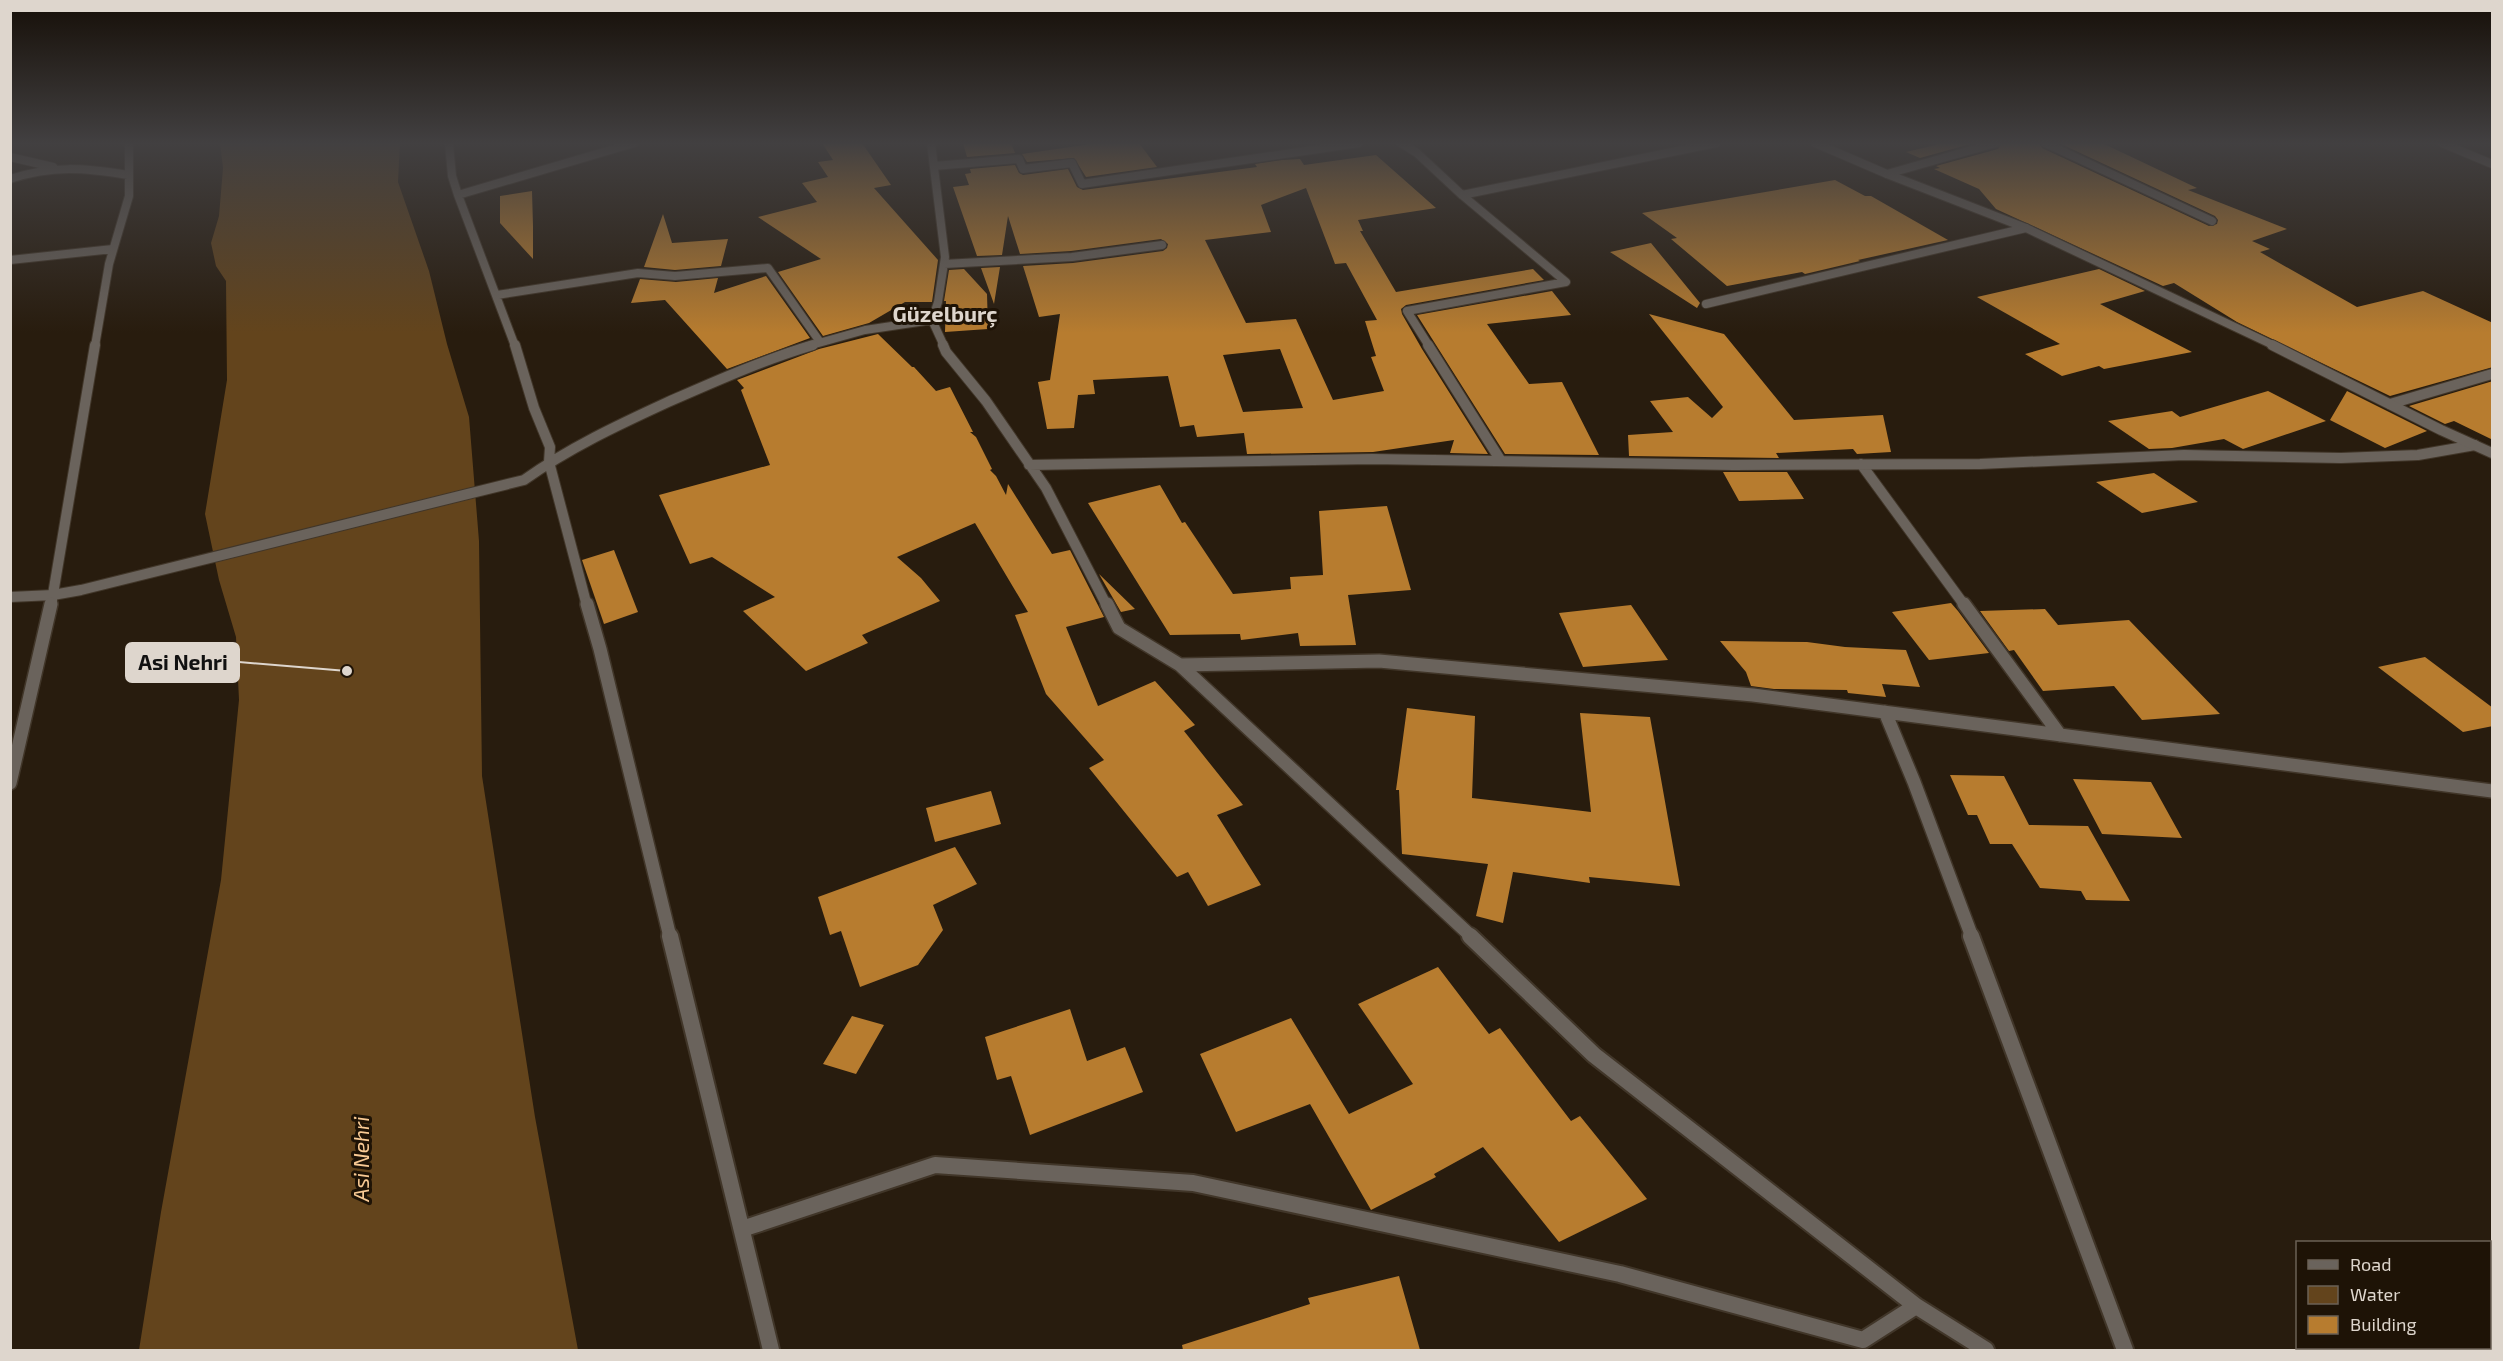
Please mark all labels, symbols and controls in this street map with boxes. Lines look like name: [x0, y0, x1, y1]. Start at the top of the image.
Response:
district label: Güzelburç: [893, 300, 997, 328]
callout: Asi Nehri: [126, 643, 239, 682]
text: Asi Nehri: [138, 649, 228, 674]
water label: Asi Nehri: [348, 1116, 373, 1203]
legend: [2296, 1241, 2491, 1349]
text: Road: [2350, 1253, 2391, 1275]
text: Water: [2350, 1283, 2400, 1305]
text: Building: [2350, 1313, 2417, 1335]

